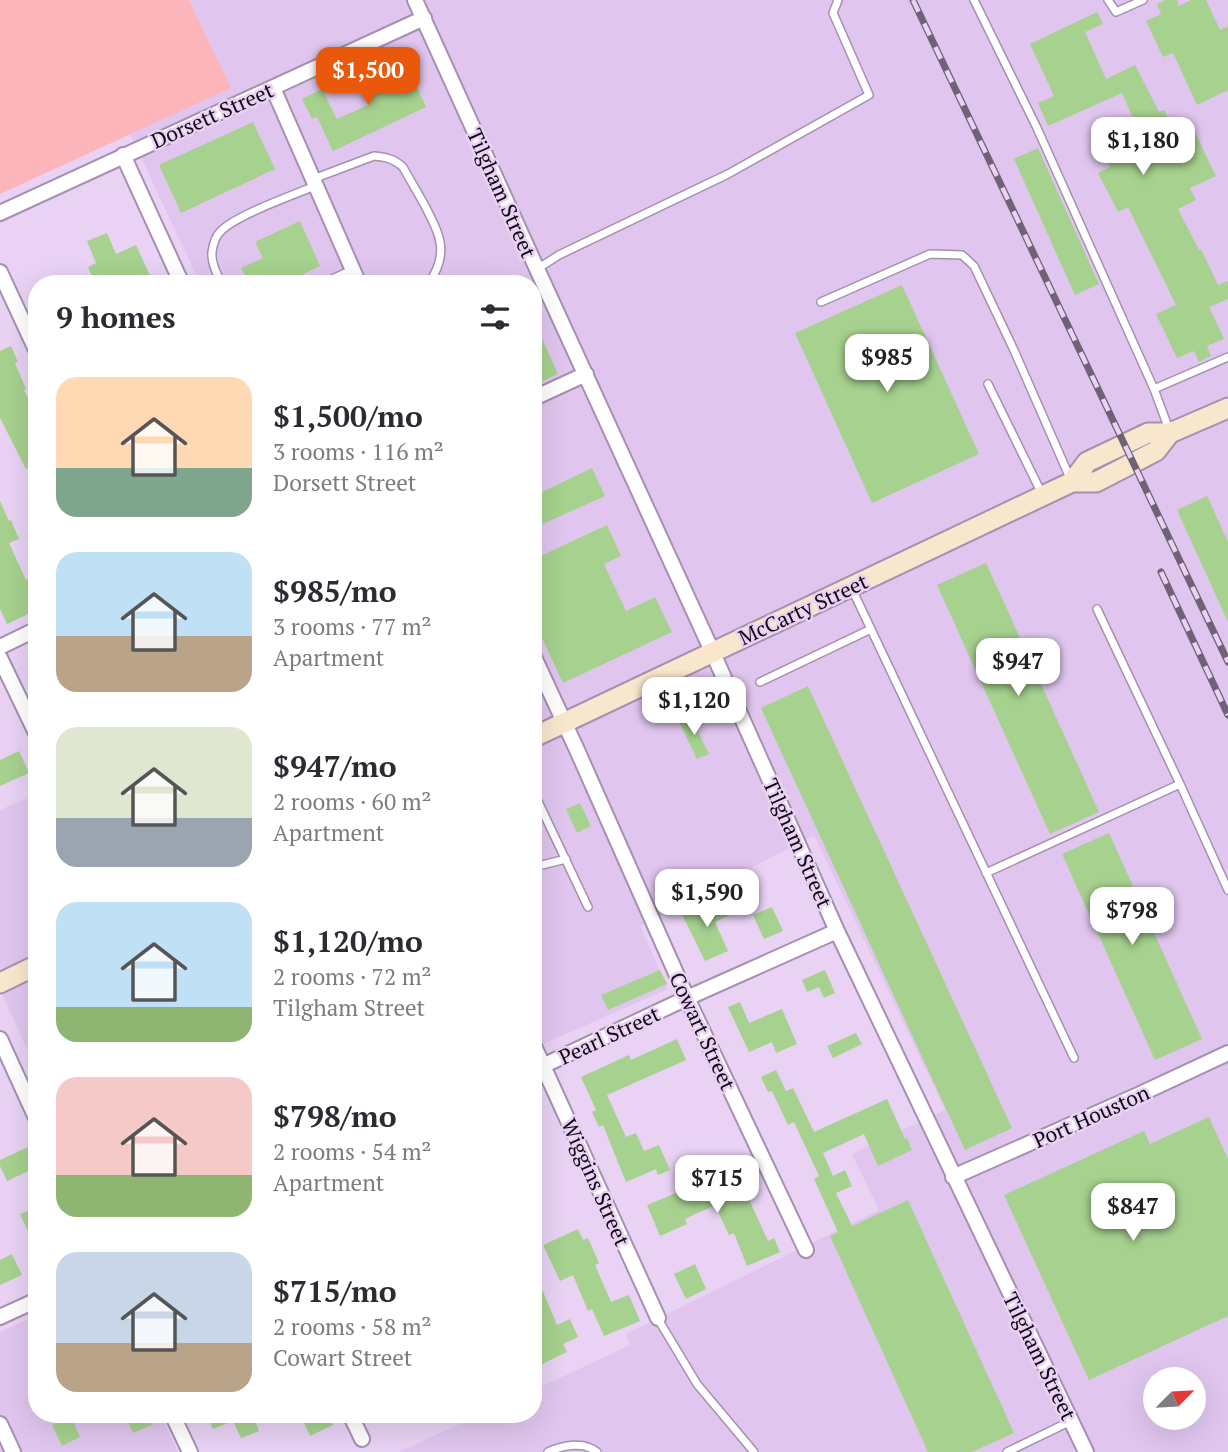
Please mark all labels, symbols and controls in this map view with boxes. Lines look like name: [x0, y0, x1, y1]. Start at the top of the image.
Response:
pin: $1,500: [311, 48, 425, 107]
text: $1,500: [332, 54, 404, 85]
street label: Dorsett Street: [147, 76, 278, 154]
pin: $1,180: [1086, 118, 1200, 177]
street label: Tilgham Street: [461, 124, 543, 262]
text: $1,180: [1107, 124, 1179, 155]
text: 9 homes: [56, 297, 175, 337]
icon: filters: [476, 298, 514, 336]
pin: $985: [846, 334, 928, 394]
text: $985: [861, 341, 913, 372]
text: $1,500/mo: [273, 396, 423, 436]
icon: home: [112, 405, 196, 489]
text: 3 rooms · 116 m²: [273, 436, 444, 467]
text: Dorsett Street: [273, 467, 416, 498]
street label: McCarty Street: [734, 567, 872, 651]
text: $985/mo: [273, 571, 397, 611]
icon: home: [112, 580, 196, 664]
text: 3 rooms · 77 m²: [273, 611, 432, 642]
pin: $947: [977, 638, 1059, 698]
text: Apartment: [273, 642, 384, 673]
text: $947: [992, 645, 1044, 676]
pin: $1,120: [637, 678, 751, 737]
text: $1,120: [658, 684, 730, 715]
text: $947/mo: [273, 746, 397, 786]
icon: home: [112, 755, 196, 839]
street label: Tilgham Street: [757, 774, 839, 912]
text: 2 rooms · 60 m²: [273, 786, 432, 817]
text: Apartment: [273, 817, 384, 848]
pin: $1,590: [650, 870, 764, 929]
text: $1,590: [671, 876, 743, 907]
pin: $798: [1091, 888, 1173, 947]
text: $798: [1106, 894, 1158, 925]
text: $1,120/mo: [273, 921, 423, 961]
icon: home: [112, 930, 196, 1014]
text: 2 rooms · 72 m²: [273, 961, 432, 992]
street label: Cowart Street: [663, 967, 743, 1095]
text: Tilgham Street: [273, 992, 425, 1023]
street label: Pearl Street: [554, 999, 664, 1071]
street label: Port Houston: [1028, 1078, 1154, 1154]
text: $798/mo: [273, 1096, 397, 1136]
icon: home: [112, 1105, 196, 1189]
street label: Wiggins Street: [555, 1114, 637, 1250]
text: 2 rooms · 54 m²: [273, 1136, 432, 1167]
pin: $715: [676, 1156, 758, 1215]
text: $715: [691, 1162, 743, 1193]
text: Apartment: [273, 1167, 384, 1198]
pin: $847: [1092, 1184, 1174, 1243]
text: $847: [1107, 1190, 1159, 1221]
text: $715/mo: [273, 1271, 397, 1311]
icon: home: [112, 1280, 196, 1364]
street label: Tilgham Street: [997, 1287, 1083, 1425]
text: 2 rooms · 58 m²: [273, 1311, 432, 1342]
text: Cowart Street: [273, 1342, 412, 1373]
north arrow: [1143, 1367, 1206, 1430]
map controls: [1143, 1367, 1206, 1430]

